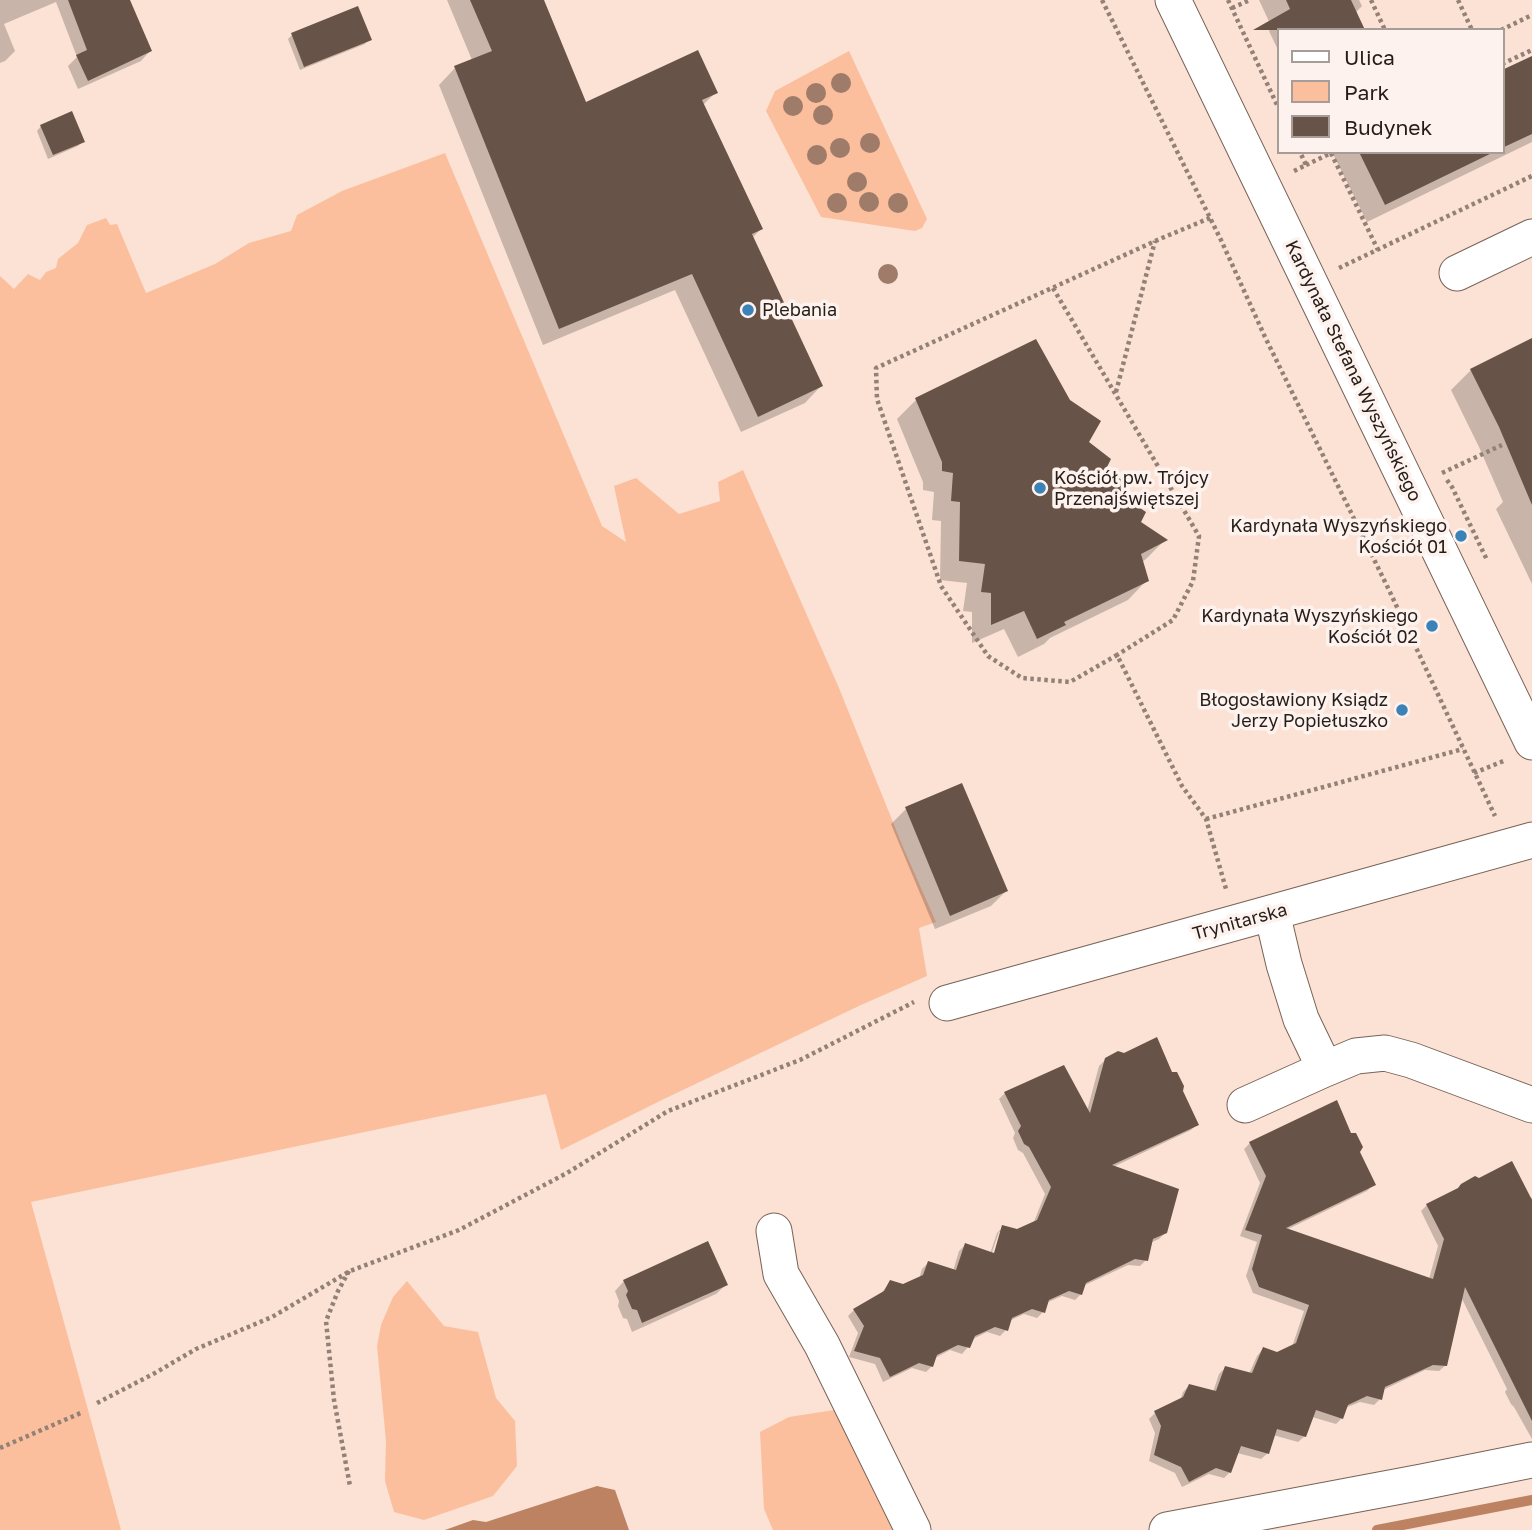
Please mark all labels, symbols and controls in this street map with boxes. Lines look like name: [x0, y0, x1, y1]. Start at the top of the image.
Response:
legend: [1276, 28, 1504, 154]
text: Ulica: [1344, 44, 1395, 70]
text: Park: [1344, 79, 1389, 105]
text: Budynek: [1344, 114, 1432, 140]
street label: Kardynała Stefana Wyszyńskiego: [1280, 237, 1426, 505]
place label: Plebania: [762, 299, 837, 321]
marker: Plebania: [740, 302, 756, 318]
place label: Kościół pw. Trójcy Przenajświętszej: [1054, 467, 1209, 510]
marker: Kościół pw. Trójcy Przenajświętszej: [1032, 480, 1048, 496]
place label: Kardynała Wyszyńskiego Kościół 01: [1230, 515, 1447, 558]
marker: Kardynała Wyszyńskiego Kościół 01: [1453, 528, 1469, 544]
place label: Kardynała Wyszyńskiego Kościół 02: [1201, 605, 1418, 648]
marker: Kardynała Wyszyńskiego Kościół 02: [1424, 618, 1440, 634]
place label: Błogosławiony Ksiądz Jerzy Popiełuszko: [1199, 689, 1388, 732]
marker: Błogosławiony Ksiądz Jerzy Popiełuszko: [1394, 702, 1410, 718]
street label: Trynitarska: [1190, 899, 1290, 945]

